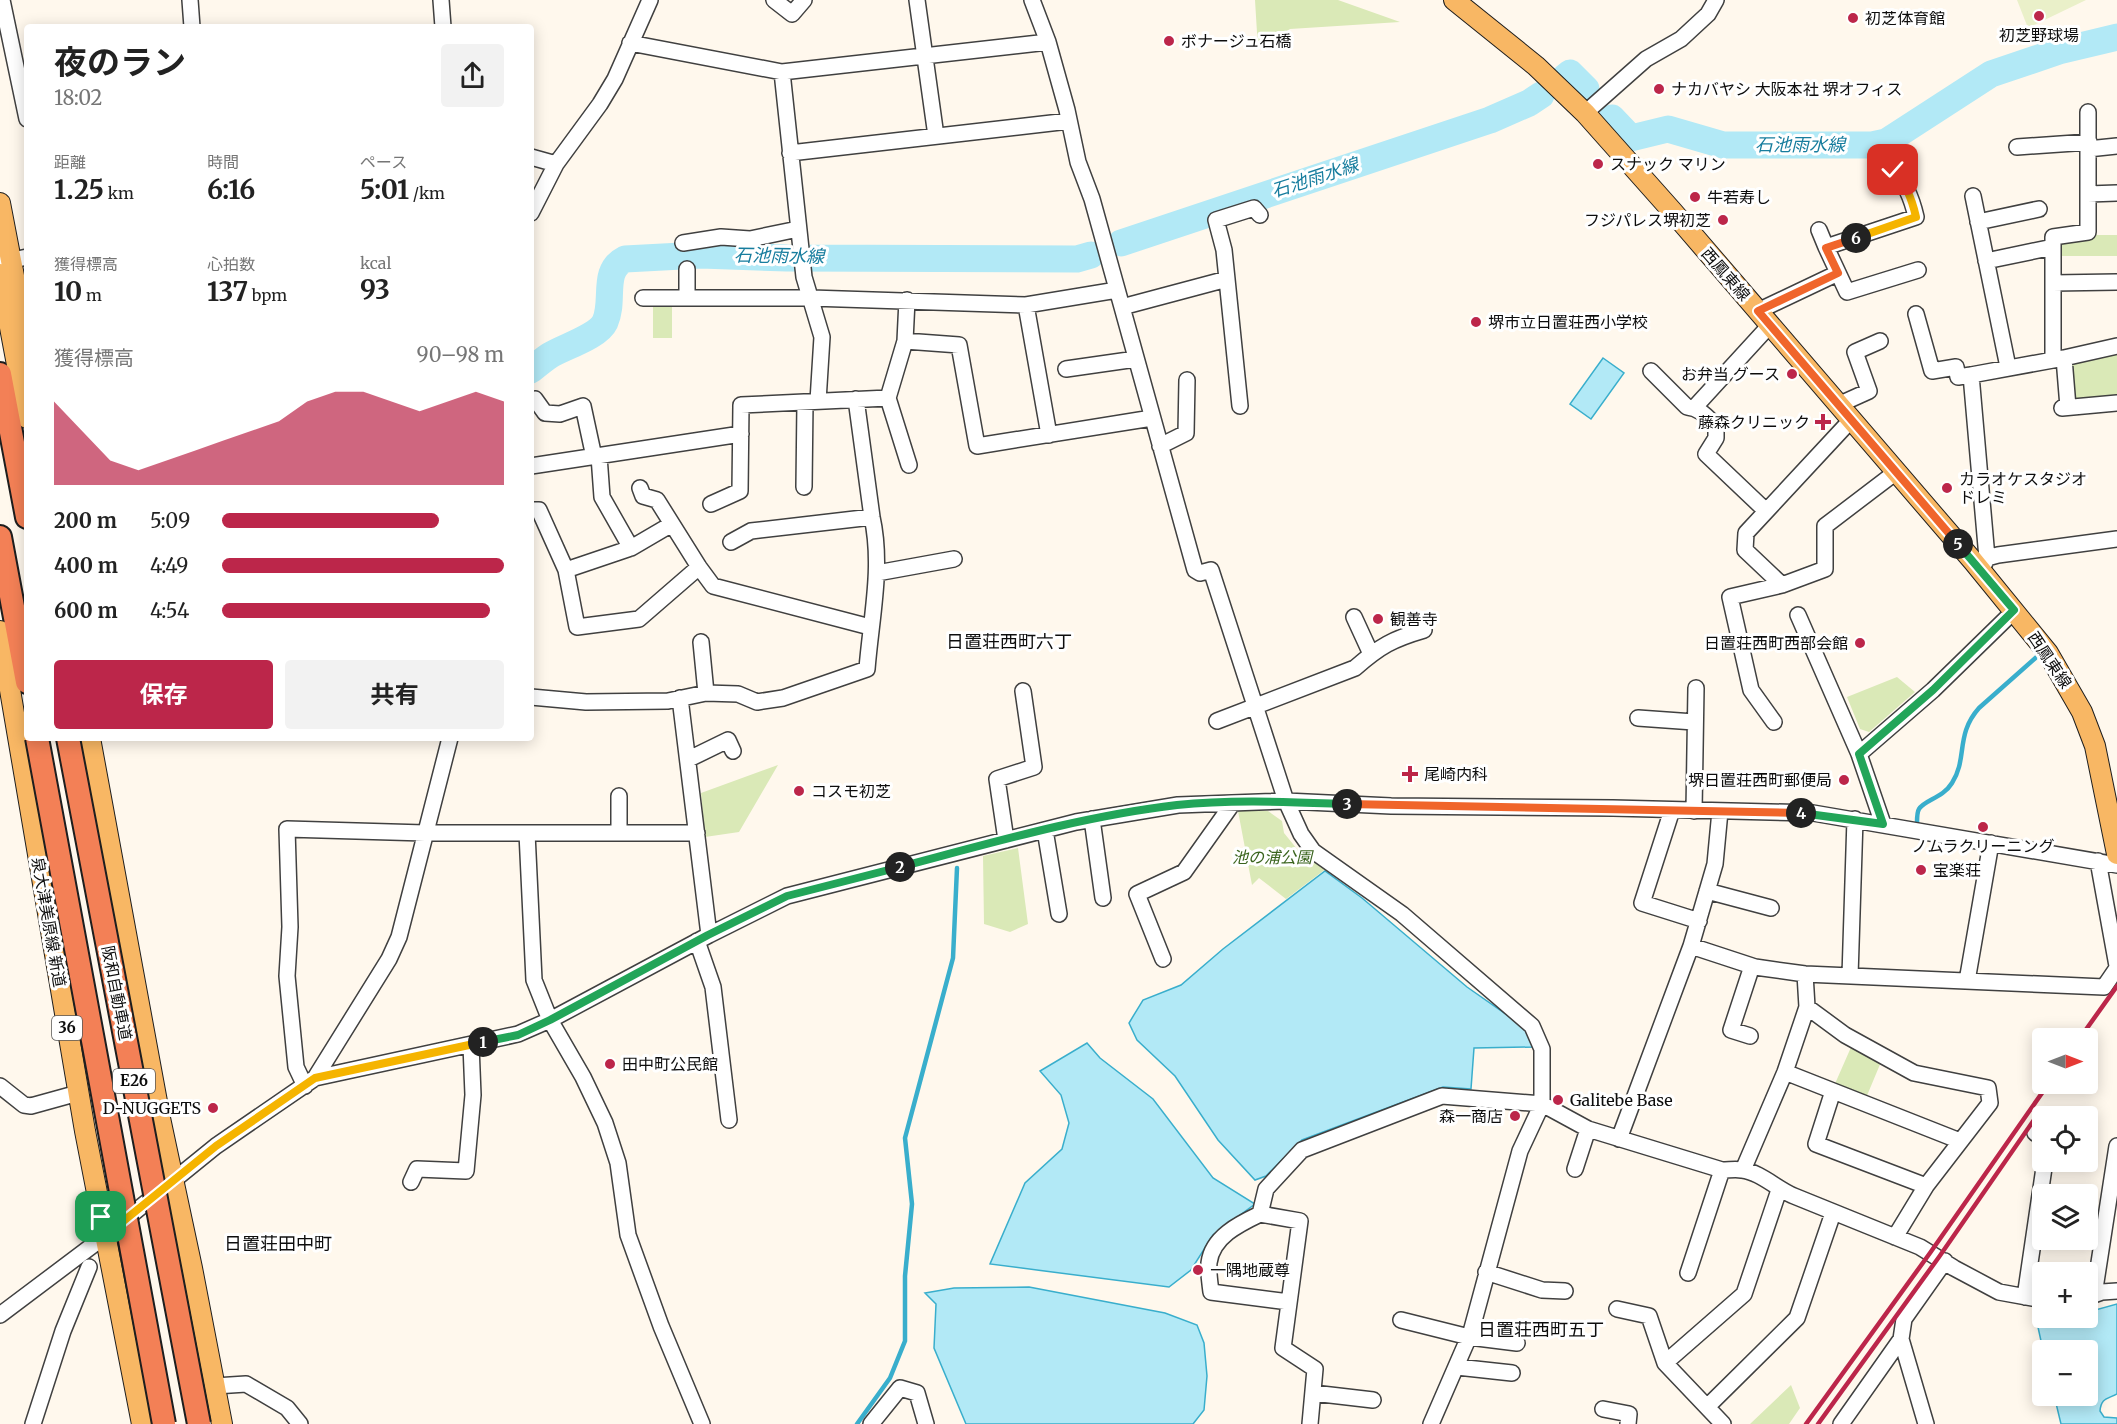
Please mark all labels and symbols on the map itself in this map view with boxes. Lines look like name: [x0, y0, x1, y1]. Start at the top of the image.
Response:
place label: 初芝体育館: [1865, 8, 1945, 28]
marker: 初芝野球場: [2032, 9, 2046, 23]
marker: 初芝体育館: [1846, 11, 1860, 25]
place label: 初芝野球場: [1999, 25, 2079, 45]
place label: ボナージュ石橋: [1181, 31, 1292, 51]
marker: ボナージュ石橋: [1162, 34, 1176, 48]
place label: ナカバヤシ 大阪本社 堺オフィス: [1671, 79, 1902, 99]
marker: ナカバヤシ 大阪本社 堺オフィス: [1652, 82, 1666, 96]
water label: 石池雨水線: [1755, 133, 1847, 156]
pin: [1867, 144, 1918, 195]
water label: 石池雨水線: [1268, 152, 1363, 202]
place label: スナック マリン: [1610, 154, 1726, 174]
marker: スナック マリン: [1591, 157, 1605, 171]
place label: 牛若寿し: [1707, 187, 1771, 207]
marker: 牛若寿し: [1688, 190, 1702, 204]
place label: フジパレス堺初芝: [1584, 210, 1711, 230]
marker: フジパレス堺初芝: [1716, 213, 1730, 227]
pin: 6: [1841, 223, 1871, 253]
water label: 石池雨水線: [734, 243, 826, 268]
street label: 西鳳東線: [1697, 243, 1755, 305]
place label: 堺市立日置荘西小学校: [1488, 312, 1648, 332]
marker: 堺市立日置荘西小学校: [1469, 315, 1483, 329]
place label: お弁当 グース: [1681, 364, 1780, 384]
marker: お弁当 グース: [1785, 367, 1799, 381]
place label: 藤森クリニック: [1698, 412, 1810, 432]
marker: 藤森クリニック: [1814, 413, 1832, 431]
place label: カラオケスタジオ ドレミ: [1959, 469, 2087, 507]
marker: カラオケスタジオ ドレミ: [1940, 481, 1954, 495]
pin: 5: [1943, 529, 1973, 559]
place label: 観善寺: [1390, 609, 1438, 629]
marker: 観善寺: [1371, 612, 1385, 626]
street label: 西鳳東線: [2024, 628, 2076, 692]
district label: 日置荘西町六丁: [946, 630, 1072, 653]
place label: 日置荘西町西部会館: [1704, 633, 1848, 653]
marker: 日置荘西町西部会館: [1853, 636, 1867, 650]
place label: 尾崎内科: [1424, 764, 1488, 784]
marker: 尾崎内科: [1401, 765, 1419, 783]
place label: 堺日置荘西町郵便局: [1688, 770, 1832, 790]
marker: 堺日置荘西町郵便局: [1837, 773, 1851, 787]
place label: コスモ初芝: [811, 781, 891, 801]
marker: コスモ初芝: [792, 784, 806, 798]
pin: 3: [1332, 789, 1362, 819]
pin: 4: [1786, 798, 1816, 828]
marker: ノムラクリーニング: [1976, 820, 1990, 834]
place label: ノムラクリーニング: [1911, 836, 2055, 856]
park label: 池の浦公園: [1232, 847, 1314, 867]
pin: 2: [885, 852, 915, 882]
street label: 泉大津美原線 新道: [28, 855, 70, 989]
place label: 宝楽荘: [1933, 860, 1981, 880]
marker: 宝楽荘: [1914, 863, 1928, 877]
street label: 阪和自動車道: [98, 944, 136, 1042]
road number: 36: [52, 1016, 82, 1040]
pin: 1: [468, 1027, 498, 1057]
north arrow: [2032, 1028, 2098, 1094]
place label: 田中町公民館: [622, 1054, 718, 1074]
marker: 田中町公民館: [603, 1057, 617, 1071]
road number: E26: [113, 1069, 155, 1093]
place label: Galitebe Base: [1570, 1090, 1673, 1110]
marker: Galitebe Base: [1551, 1093, 1565, 1107]
place label: D-NUGGETS: [103, 1098, 201, 1118]
marker: D-NUGGETS: [206, 1101, 220, 1115]
place label: 森一商店: [1439, 1106, 1503, 1126]
marker: 森一商店: [1508, 1109, 1522, 1123]
pin: [75, 1191, 126, 1242]
district label: 日置荘田中町: [224, 1232, 332, 1255]
place label: 一隅地蔵尊: [1210, 1260, 1290, 1280]
marker: 一隅地蔵尊: [1191, 1263, 1205, 1277]
district label: 日置荘西町五丁: [1478, 1318, 1604, 1341]

